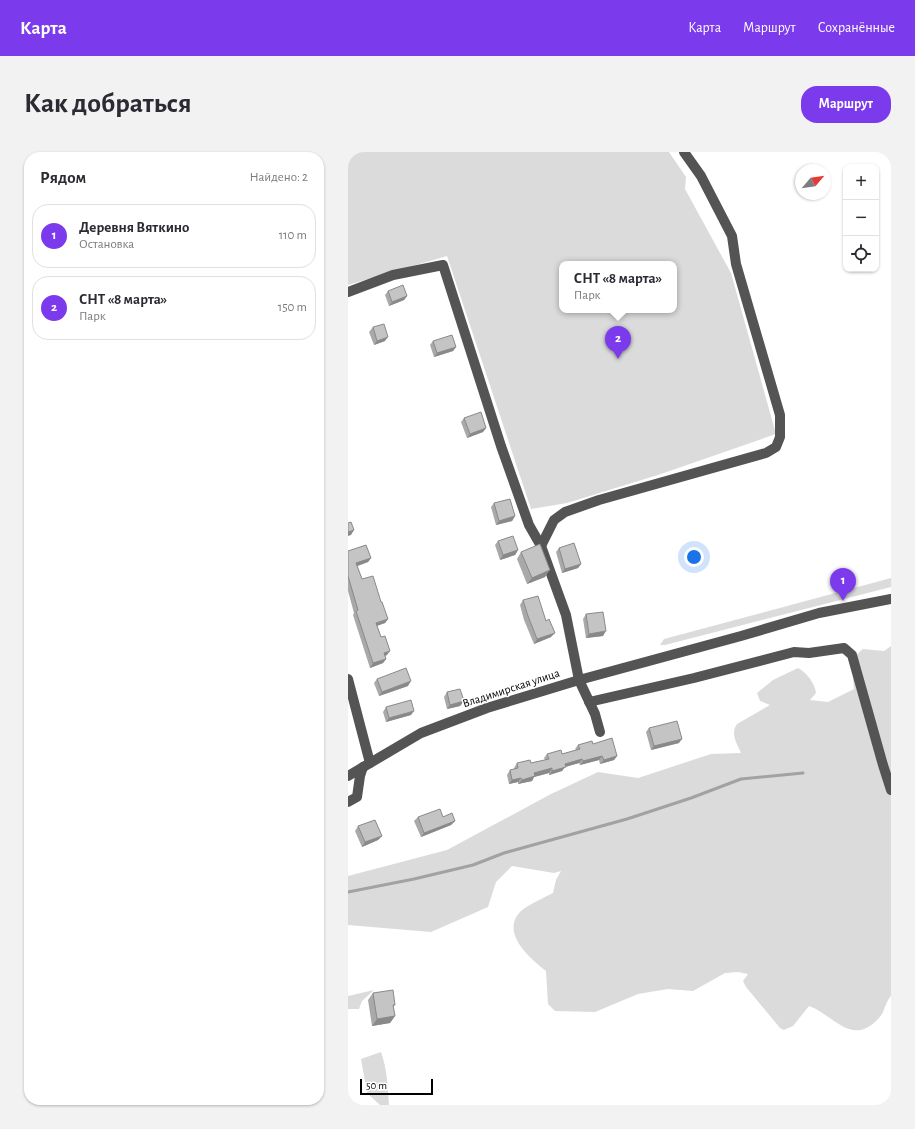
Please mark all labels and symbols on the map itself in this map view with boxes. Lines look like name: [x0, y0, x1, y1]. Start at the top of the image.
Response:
north arrow: [795, 164, 831, 200]
pin: 2: [605, 326, 631, 359]
your location: [684, 547, 704, 567]
pin: 1: [830, 568, 856, 601]
street label: Владимирская улица: [461, 666, 562, 710]
scale bar: [360, 1077, 433, 1096]

